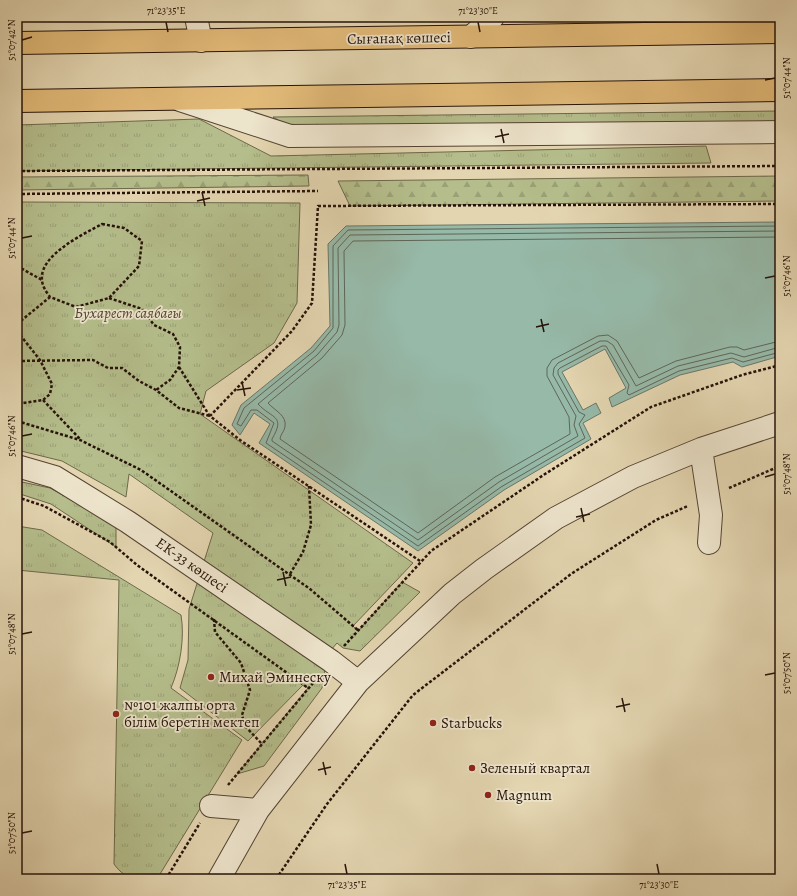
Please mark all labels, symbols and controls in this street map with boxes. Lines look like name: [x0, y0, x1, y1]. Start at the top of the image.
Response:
text: 71°23'35"E: [147, 4, 185, 17]
text: 71°23'30"E: [458, 4, 498, 17]
text: 51°07'42"N: [5, 19, 18, 61]
street label: Сығанақ көшесі: [347, 27, 451, 49]
text: 51°07'44"N: [780, 57, 793, 99]
text: 51°07'44"N: [5, 217, 18, 259]
text: 51°07'46"N: [780, 255, 793, 297]
park label: Бухарест саябағы: [74, 303, 182, 323]
text: 51°07'46"N: [5, 415, 18, 457]
text: 51°07'48"N: [780, 453, 793, 495]
street label: ЕК-33 көшесі: [152, 533, 232, 597]
text: 51°07'48"N: [5, 613, 18, 655]
text: 51°07'50"N: [780, 652, 793, 694]
place label: Михай Эминеску: [219, 667, 331, 687]
marker: Михай Эминеску: [206, 672, 216, 682]
place label: №101 жалпы орта білім беретін мектеп: [124, 695, 260, 732]
marker: №101 жалпы орта білім беретін мектеп: [111, 709, 121, 719]
place label: Starbucks: [441, 713, 502, 733]
marker: Starbucks: [428, 718, 438, 728]
place label: Зеленый квартал: [480, 758, 590, 778]
marker: Зеленый квартал: [467, 763, 477, 773]
place label: Magnum: [496, 785, 552, 805]
marker: Magnum: [483, 790, 493, 800]
text: 51°07'50"N: [5, 812, 18, 854]
text: 71°23'35"E: [328, 878, 366, 891]
text: 71°23'30"E: [639, 878, 679, 891]

